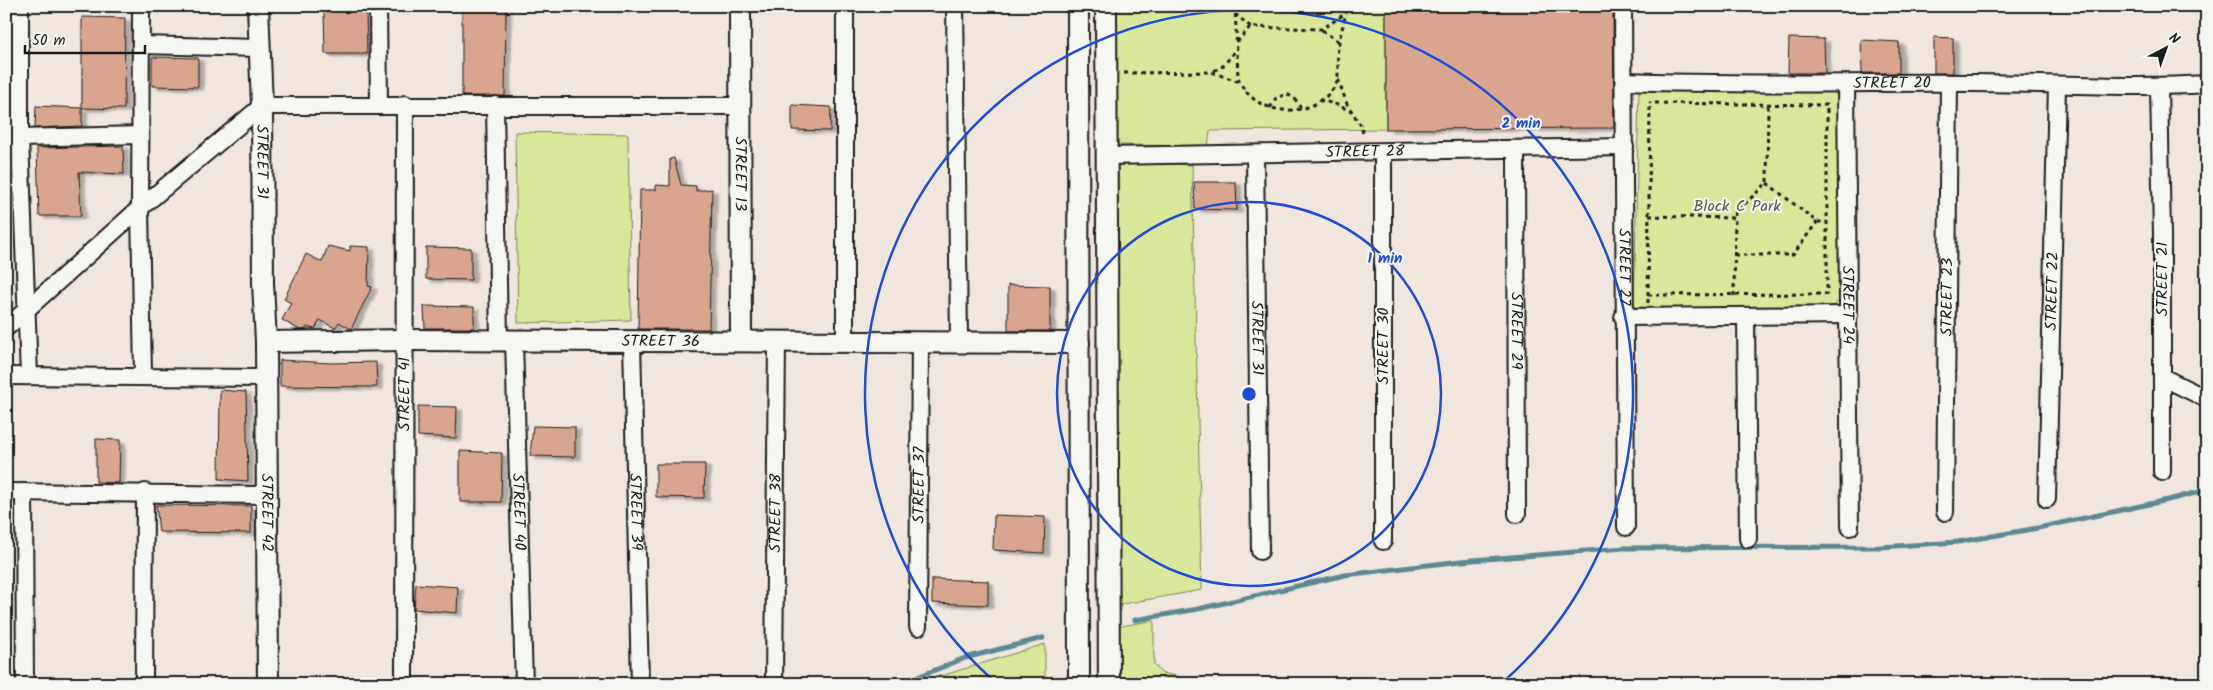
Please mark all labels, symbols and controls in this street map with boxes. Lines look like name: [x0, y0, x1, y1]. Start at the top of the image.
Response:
scale bar: [25, 22, 145, 54]
north arrow: [2140, 22, 2190, 72]
text: N: [2163, 28, 2185, 50]
text: 50 m: [32, 29, 66, 53]
street label: STREET 20: [1853, 70, 1931, 96]
text: 2 min: [1501, 112, 1541, 136]
street label: STREET 31: [250, 125, 275, 199]
street label: STREET 13: [728, 137, 753, 211]
street label: STREET 28: [1325, 138, 1405, 165]
park label: Block C Park: [1693, 194, 1781, 219]
street label: STREET 27: [1612, 229, 1637, 306]
street label: STREET 21: [2150, 242, 2175, 316]
text: 1 min: [1368, 247, 1402, 271]
street label: STREET 22: [2039, 251, 2065, 331]
street label: STREET 23: [1934, 258, 1960, 336]
street label: STREET 24: [1835, 266, 1861, 344]
street label: STREET 29: [1504, 292, 1529, 370]
street label: STREET 31: [1244, 301, 1270, 375]
street label: STREET 30: [1371, 307, 1396, 385]
street label: STREET 36: [622, 328, 700, 354]
street label: STREET 41: [392, 357, 417, 431]
centre of rings: [1240, 385, 1258, 403]
street label: STREET 37: [906, 446, 932, 523]
street label: STREET 40: [505, 473, 533, 551]
street label: STREET 39: [623, 473, 649, 551]
street label: STREET 38: [763, 473, 788, 553]
street label: STREET 42: [254, 474, 280, 552]

